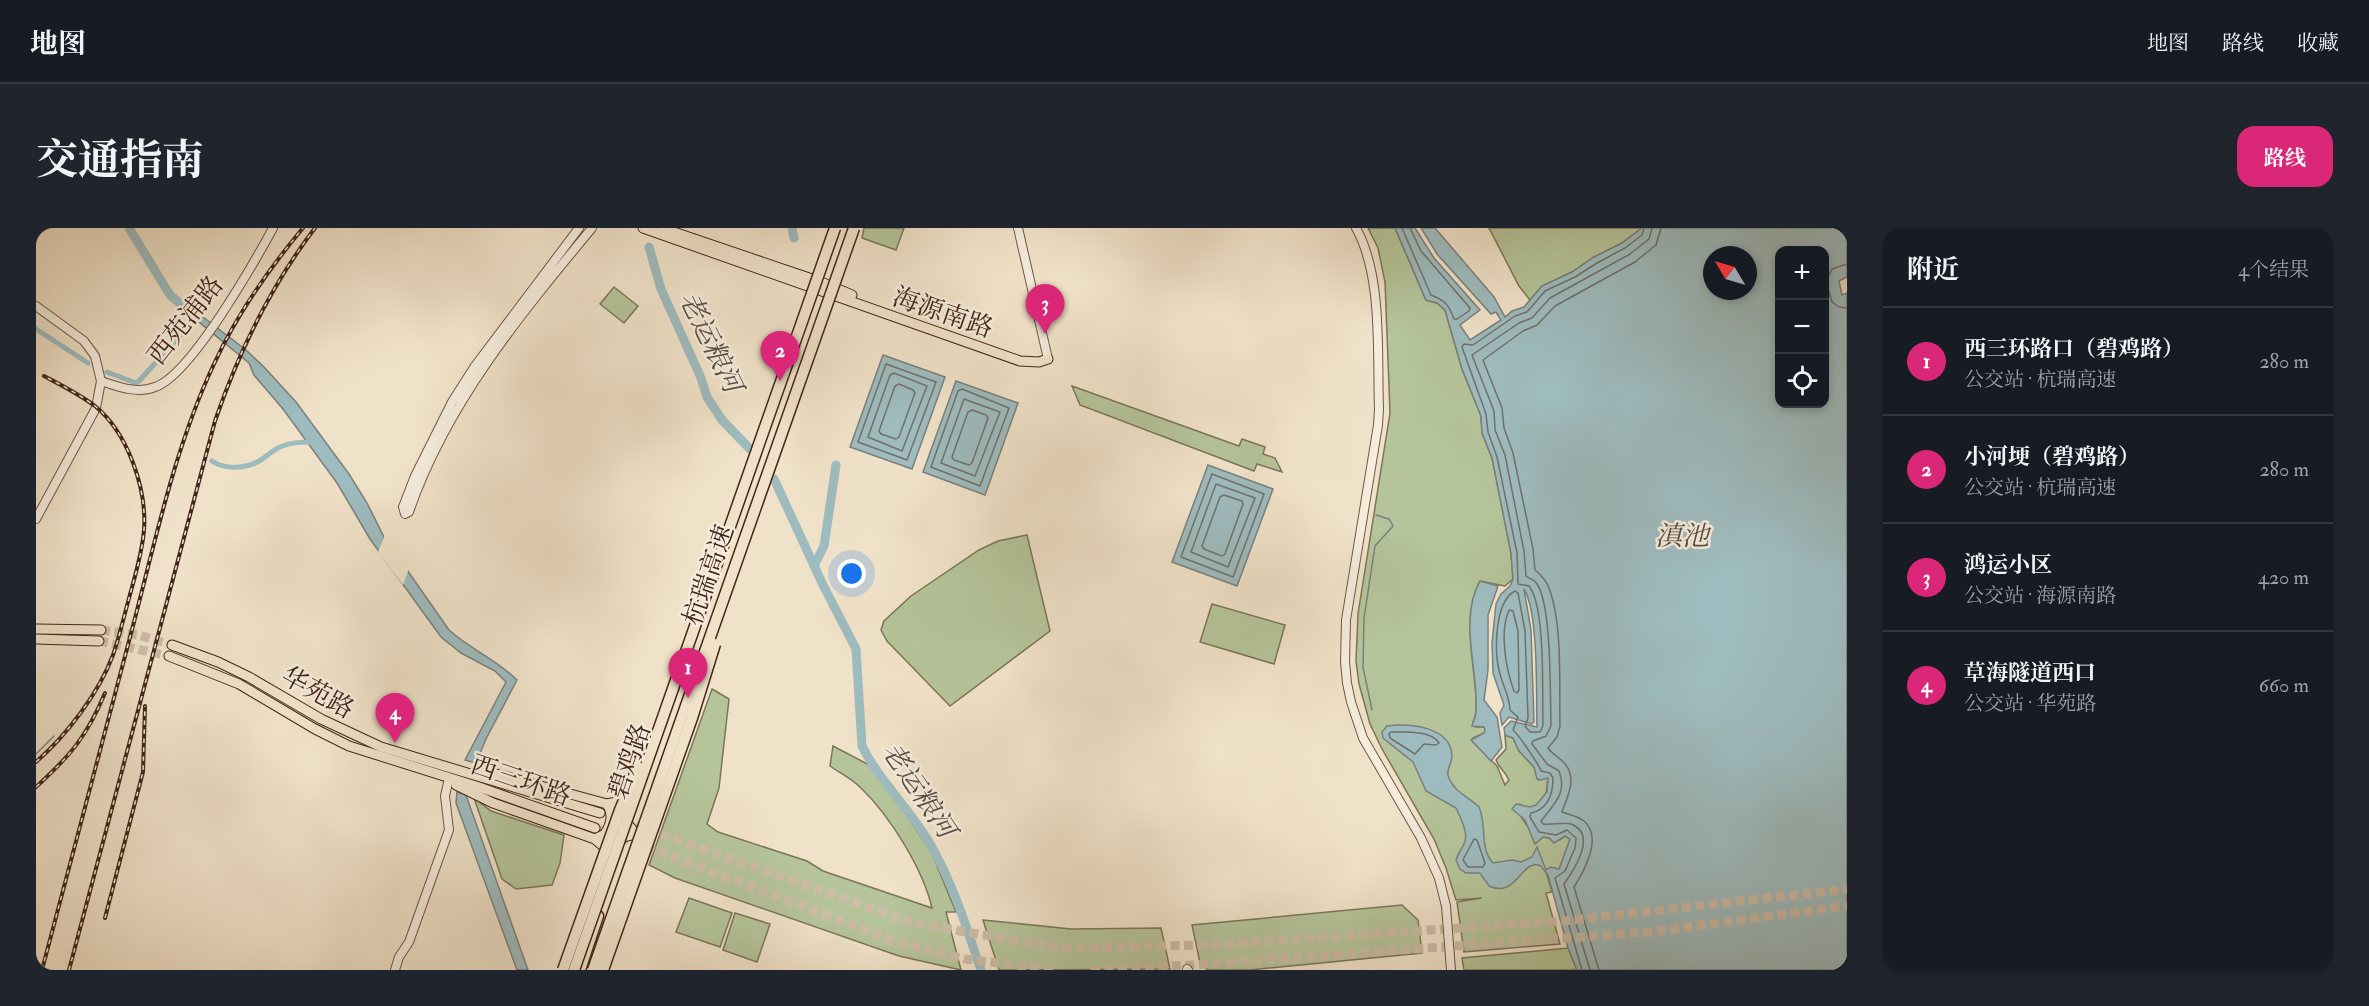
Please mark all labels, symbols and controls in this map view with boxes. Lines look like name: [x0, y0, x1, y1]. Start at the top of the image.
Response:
text: 地图: [30, 27, 86, 62]
text: 地图: [2147, 30, 2189, 57]
text: 路线: [2222, 30, 2264, 57]
text: 收藏: [2297, 30, 2339, 57]
button: 路线: [2237, 126, 2333, 187]
text: 交通指南: [36, 135, 204, 187]
north arrow: [1703, 246, 1757, 300]
map controls: [1775, 246, 1829, 408]
button: +: [1775, 246, 1829, 300]
text: 附近: [1907, 254, 1959, 286]
text: 4个结果: [2238, 257, 2309, 282]
street label: 西苑浦路: [141, 270, 230, 371]
street label: 海源南路: [888, 281, 997, 345]
pin: 3: [1026, 285, 1064, 334]
water label: 老运粮河: [672, 286, 751, 402]
button: −: [1775, 300, 1829, 354]
pin: 2: [760, 332, 800, 381]
text: 西三环路口（碧鸡路）: [1964, 335, 2184, 363]
text: 1: [1923, 349, 1930, 374]
text: 280 m: [2259, 349, 2309, 374]
button: locate: [1775, 354, 1829, 408]
text: 公交站 · 杭瑞高速: [1964, 367, 2116, 392]
text: 小河埂（碧鸡路）: [1964, 443, 2140, 471]
text: 2: [1921, 457, 1932, 482]
text: 280 m: [2259, 457, 2309, 482]
text: 公交站 · 杭瑞高速: [1964, 475, 2116, 500]
water label: 滇池: [1655, 520, 1712, 553]
street label: 杭瑞高速: [677, 521, 741, 630]
text: 鸿运小区: [1964, 551, 2052, 579]
your location: [837, 559, 866, 588]
text: 3: [1923, 565, 1930, 590]
text: 420 m: [2258, 565, 2309, 590]
text: 公交站 · 海源南路: [1964, 583, 2116, 608]
pin: 1: [668, 648, 708, 698]
text: 草海隧道西口: [1964, 659, 2096, 687]
street label: 华苑路: [276, 660, 359, 726]
text: 4: [1921, 673, 1932, 698]
text: 660 m: [2259, 673, 2309, 698]
text: 公交站 · 华苑路: [1964, 691, 2096, 716]
pin: 4: [376, 694, 414, 743]
street label: 碧鸡路: [602, 719, 658, 803]
water label: 老运粮河: [875, 736, 965, 848]
street label: 西三环路: [466, 749, 575, 813]

